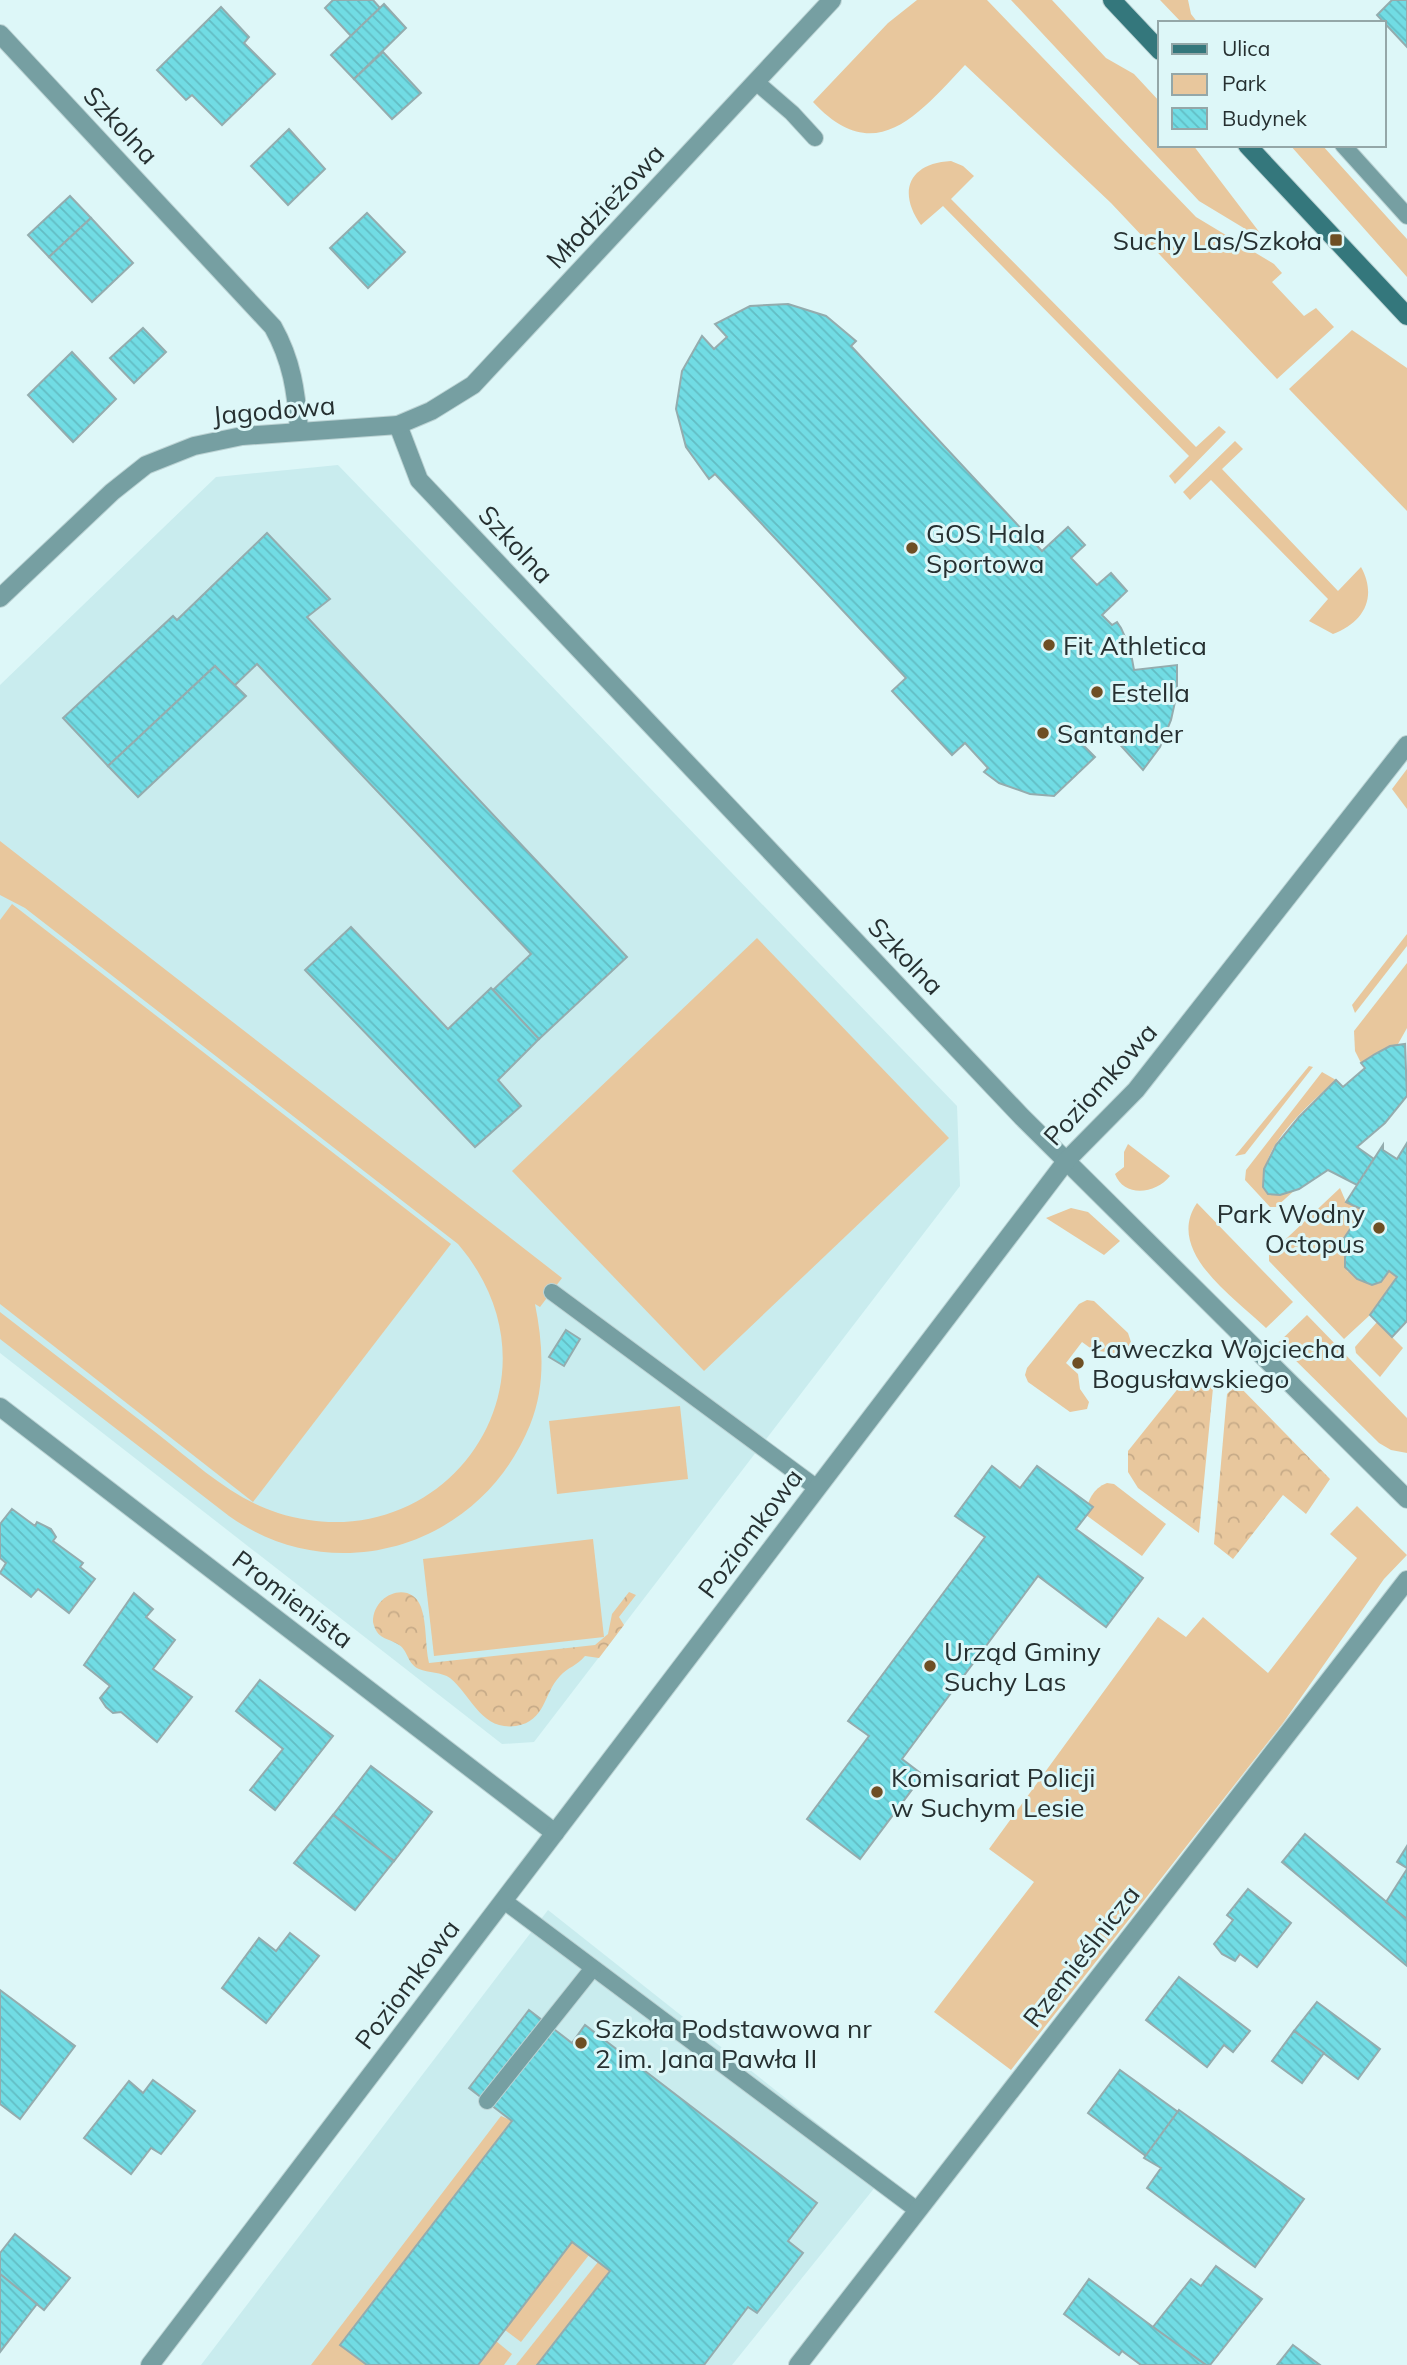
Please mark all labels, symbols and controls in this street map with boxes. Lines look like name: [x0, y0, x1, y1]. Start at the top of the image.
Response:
legend: [1158, 21, 1386, 147]
text: Ulica: [1222, 35, 1270, 61]
text: Park: [1222, 70, 1266, 96]
street label: Szkolna: [77, 79, 165, 171]
text: Budynek: [1222, 105, 1307, 131]
street label: Młodzieżowa: [539, 137, 671, 275]
place label: Suchy Las/Szkoła: [1113, 224, 1322, 257]
marker: Suchy Las/Szkoła: [1328, 232, 1344, 248]
street label: Jagodowa: [211, 388, 337, 432]
street label: Szkolna: [472, 498, 560, 590]
place label: GOS Hala Sportowa: [926, 517, 1045, 580]
marker: GOS Hala Sportowa: [904, 540, 920, 556]
place label: Fit Athletica: [1063, 629, 1207, 662]
marker: Fit Athletica: [1041, 637, 1057, 653]
place label: Estella: [1111, 676, 1190, 709]
marker: Estella: [1089, 684, 1105, 700]
place label: Santander: [1057, 717, 1184, 750]
marker: Santander: [1035, 725, 1051, 741]
street label: Szkolna: [861, 911, 951, 1001]
street label: Poziomkowa: [1036, 1016, 1164, 1152]
place label: Park Wodny Octopus: [1217, 1197, 1365, 1260]
marker: Park Wodny Octopus: [1371, 1220, 1387, 1236]
place label: Ławeczka Wojciecha Bogusławskiego: [1091, 1332, 1346, 1395]
marker: Ławeczka Wojciecha Bogusławskiego: [1070, 1355, 1086, 1371]
street label: Poziomkowa: [690, 1462, 810, 1604]
street label: Promienista: [226, 1543, 360, 1655]
place label: Urząd Gminy Suchy Las: [944, 1635, 1101, 1698]
marker: Urząd Gminy Suchy Las: [922, 1658, 938, 1674]
place label: Komisariat Policji w Suchym Lesie: [891, 1761, 1095, 1824]
marker: Komisariat Policji w Suchym Lesie: [869, 1784, 885, 1800]
street label: Rzemieślnicza: [1015, 1879, 1147, 2033]
street label: Poziomkowa: [347, 1913, 467, 2055]
place label: Szkoła Podstawowa nr 2 im. Jana Pawła II: [595, 2012, 872, 2075]
marker: Szkoła Podstawowa nr 2 im. Jana Pawła II: [573, 2035, 589, 2051]

